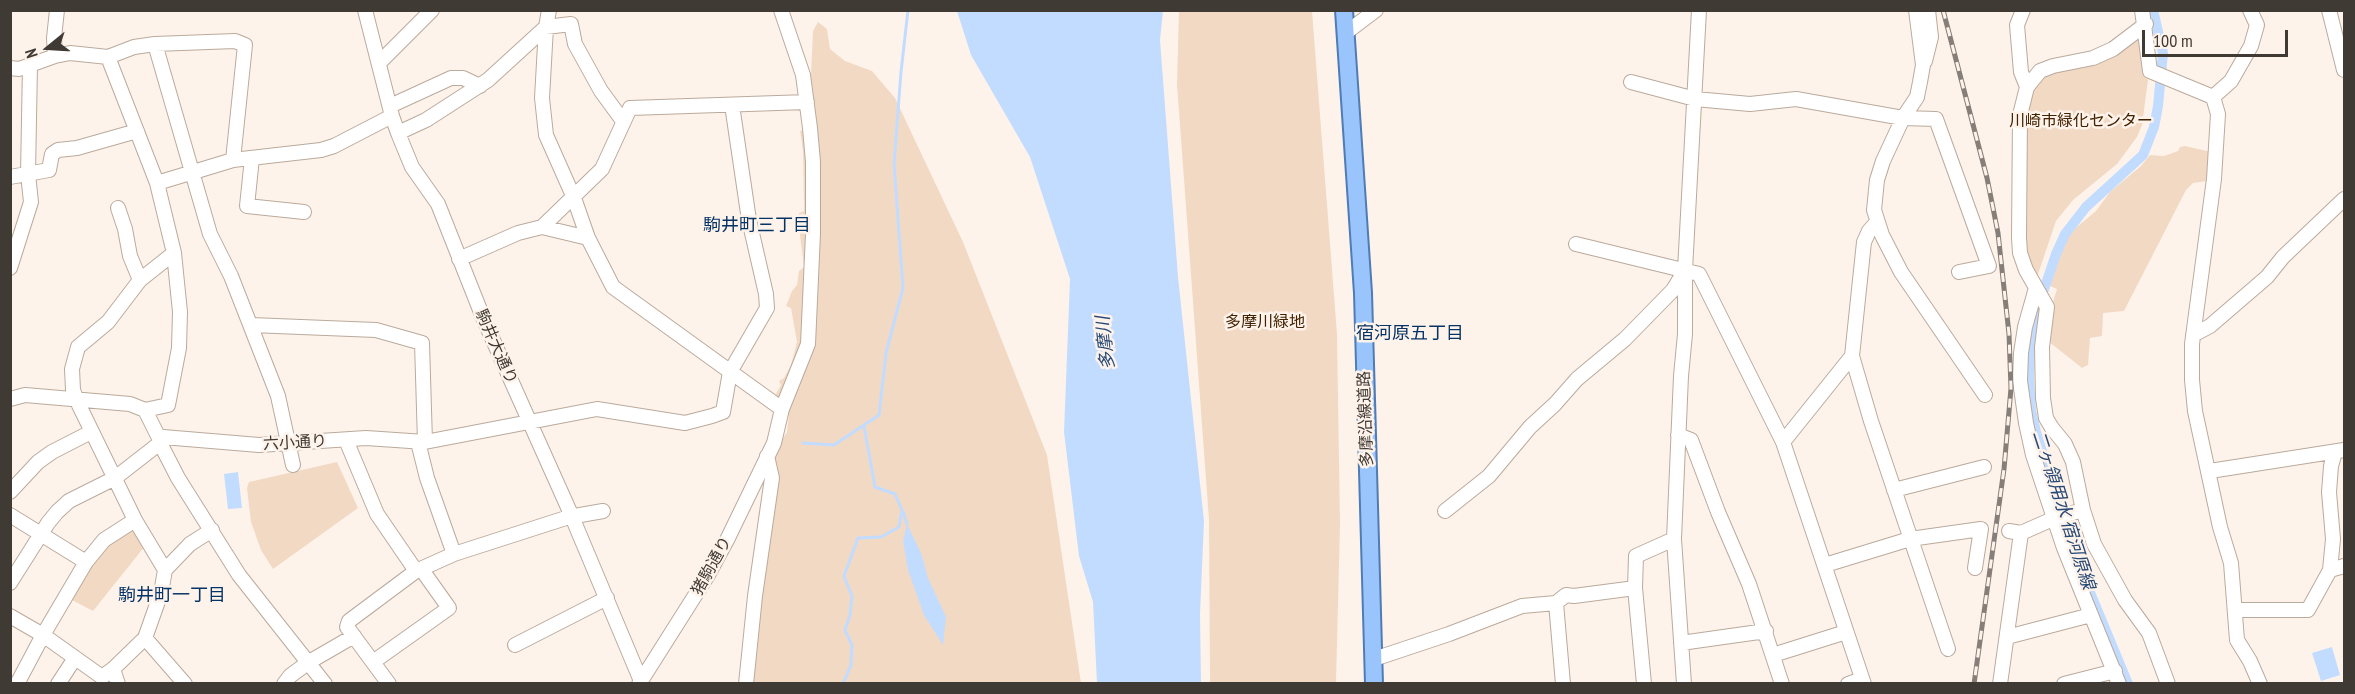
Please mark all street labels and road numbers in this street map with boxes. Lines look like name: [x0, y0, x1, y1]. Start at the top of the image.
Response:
street label: 駒井大通り: [471, 307, 521, 387]
street label: 多摩沿線道路: [1355, 371, 1377, 467]
street label: 六小通り: [263, 432, 327, 454]
street label: 猪駒通り: [688, 533, 736, 599]

